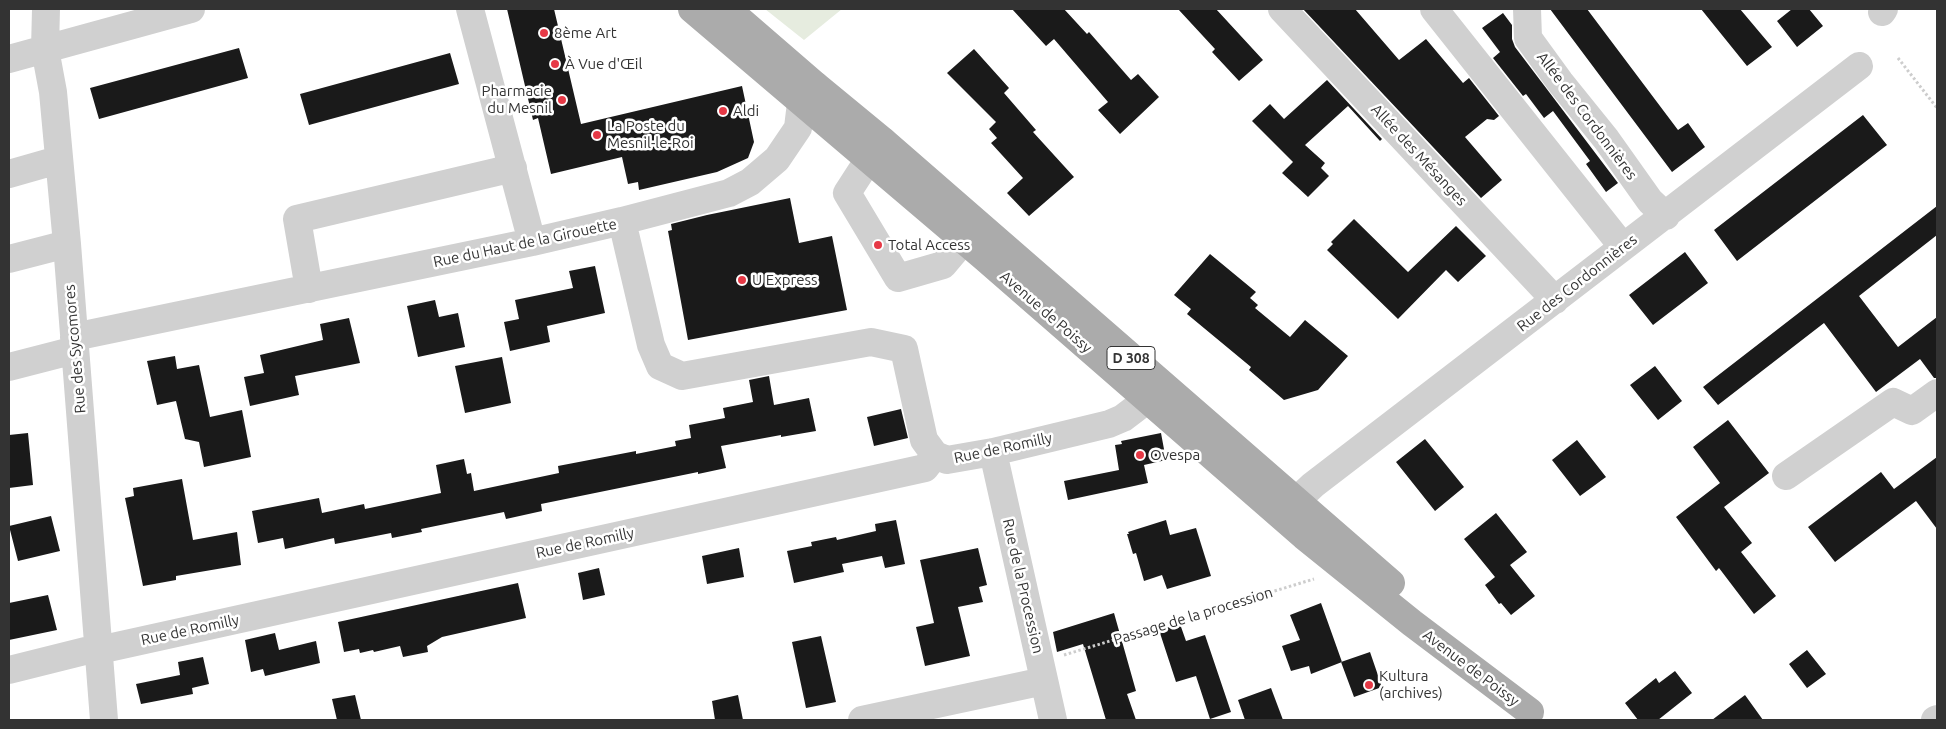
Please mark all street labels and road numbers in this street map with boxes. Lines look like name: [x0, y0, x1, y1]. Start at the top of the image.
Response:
street label: Allée des Cordonnières: [1533, 49, 1641, 183]
street label: Allée des Mésanges: [1367, 101, 1471, 209]
street label: Rue du Haut de la Girouette: [432, 215, 618, 271]
street label: Rue des Cordonnières: [1513, 231, 1641, 335]
street label: Avenue de Poissy: [996, 267, 1096, 357]
street label: Rue des Sycomores: [60, 284, 90, 414]
road number: D 308: [1107, 346, 1155, 369]
street label: Rue de Romilly: [952, 429, 1054, 467]
street label: Rue de la Procession: [999, 517, 1047, 655]
street label: Rue de Romilly: [534, 524, 636, 562]
street label: Passage de la procession: [1111, 583, 1275, 649]
street label: Rue de Romilly: [139, 611, 241, 649]
street label: Avenue de Poissy: [1419, 626, 1523, 710]

